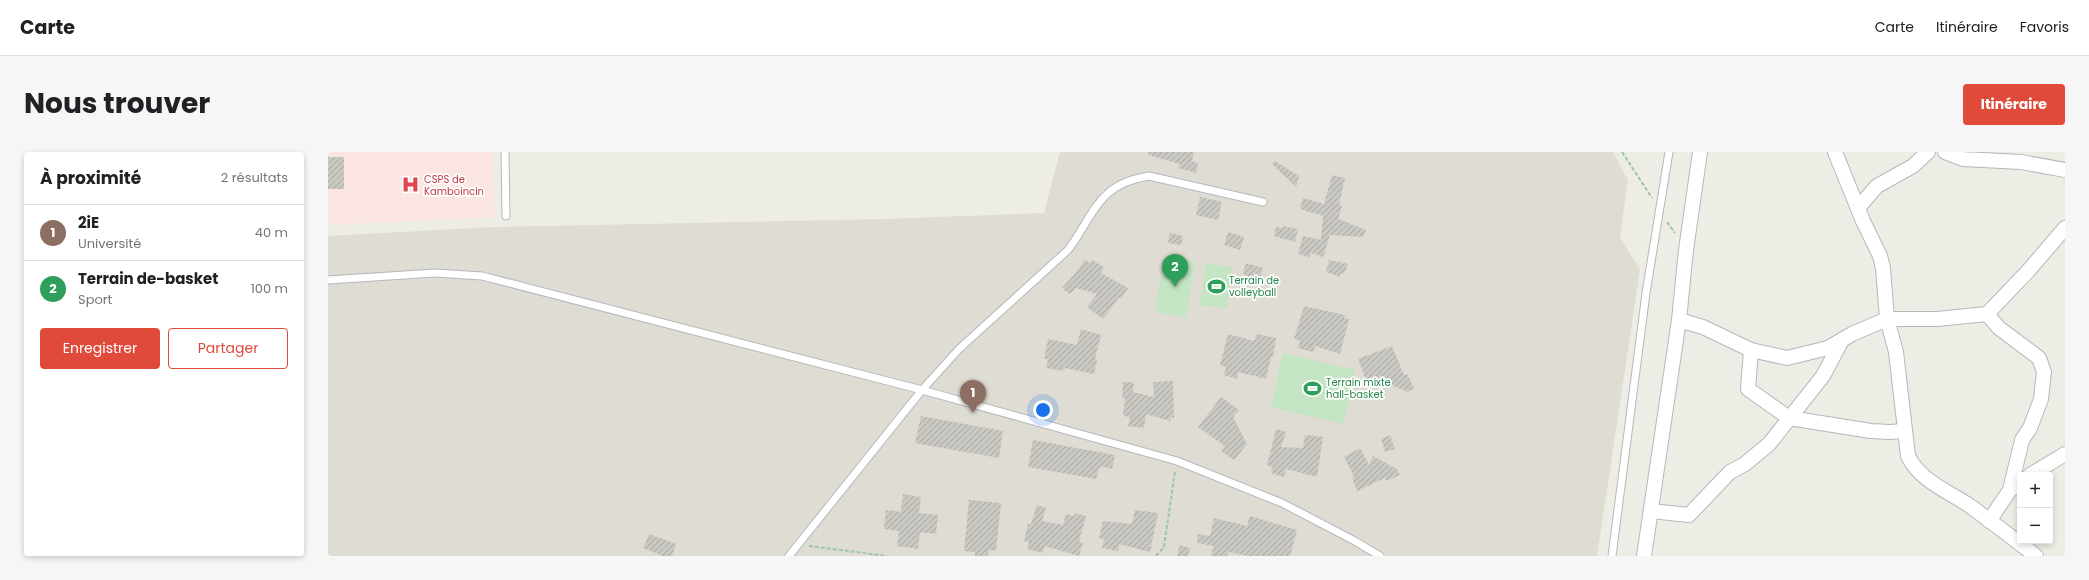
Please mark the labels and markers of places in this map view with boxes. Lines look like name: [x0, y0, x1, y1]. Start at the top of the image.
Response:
place label: CSPS de Kamboincin: [424, 172, 484, 199]
hospital icon: CSPS de Kamboincin: [401, 175, 421, 195]
pin: 2: [1162, 254, 1188, 287]
place label: Terrain de volleyball: [1229, 273, 1279, 300]
sports icon: Terrain de volleyball: [1206, 276, 1226, 296]
place label: Terrain mixte hall-basket: [1326, 375, 1391, 402]
sports icon: Terrain mixte hall-basket: [1303, 378, 1323, 398]
pin: 1: [960, 380, 986, 413]

